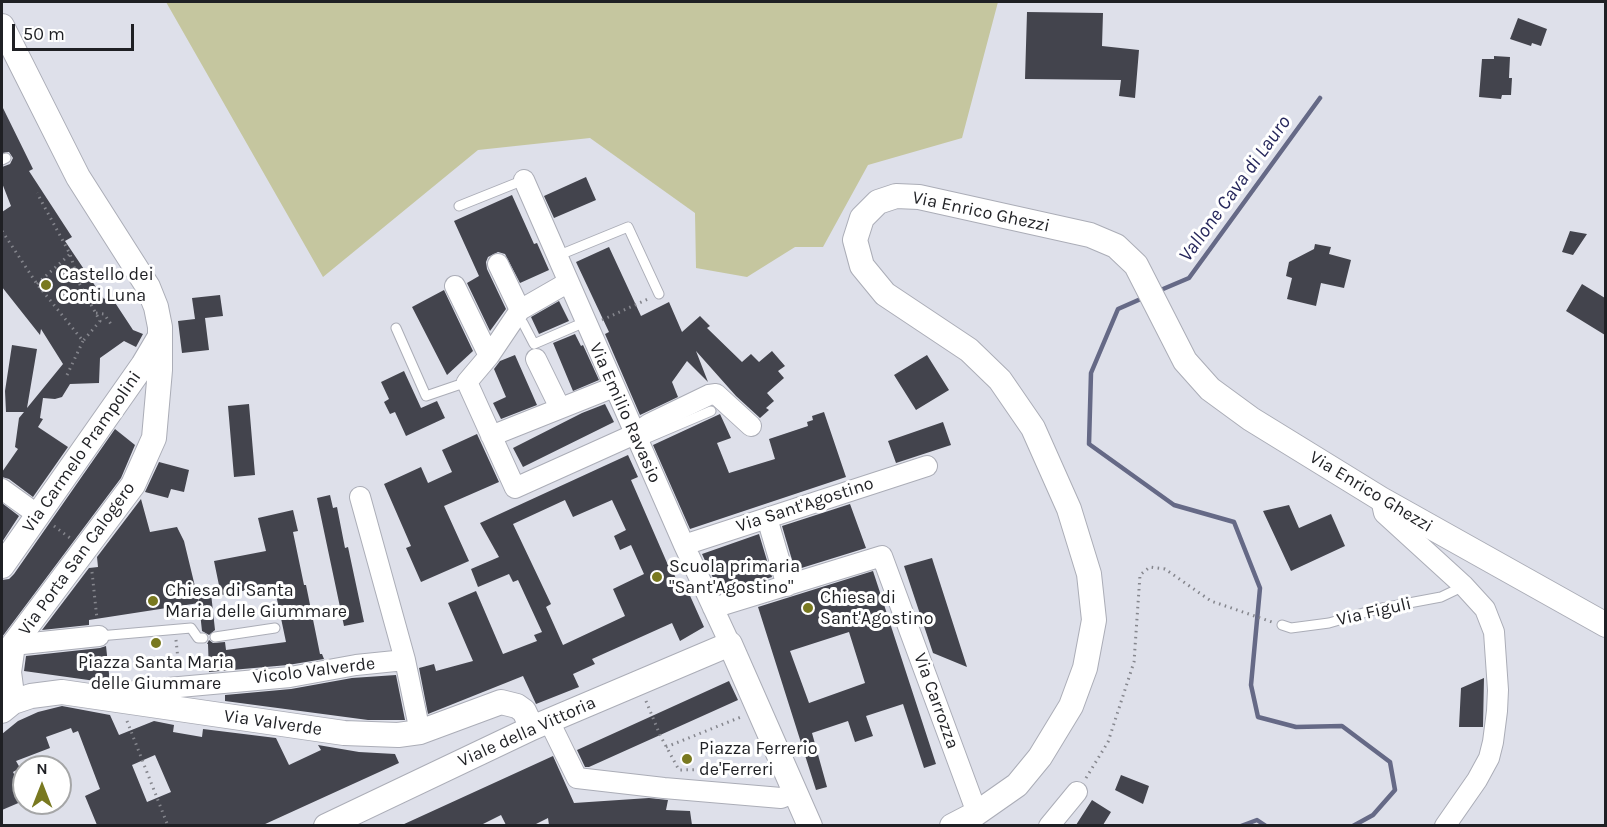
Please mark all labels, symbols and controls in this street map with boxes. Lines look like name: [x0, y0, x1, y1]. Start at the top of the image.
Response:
scale bar: [15, 12, 136, 50]
text: 50 m: [23, 23, 65, 45]
water label: Vallone Cava di Lauro: [1174, 111, 1296, 267]
street label: Via Enrico Ghezzi: [910, 187, 1052, 237]
place label: Castello dei Conti Luna: [58, 264, 154, 306]
marker: Castello dei Conti Luna: [39, 278, 53, 292]
street label: Via Emilio Ravasio: [584, 340, 666, 486]
street label: Via Carmelo Prampolini: [18, 367, 146, 537]
street label: Via Enrico Ghezzi: [1305, 447, 1437, 537]
street label: Via Sant'Agostino: [734, 473, 876, 537]
street label: Via Porta San Calogero: [14, 478, 140, 640]
place label: Scuola primaria "Sant'Agostino": [669, 556, 800, 598]
marker: Scuola primaria "Sant'Agostino": [650, 570, 664, 584]
place label: Chiesa di Santa Maria delle Giummare: [165, 580, 347, 622]
place label: Chiesa di Sant'Agostino: [820, 587, 933, 630]
street label: Via Figuli: [1335, 593, 1413, 631]
marker: Chiesa di Santa Maria delle Giummare: [146, 594, 160, 608]
marker: Chiesa di Sant'Agostino: [801, 601, 815, 615]
marker: Piazza Santa Maria delle Giummare: [149, 636, 163, 650]
street label: Via Carrozza: [909, 650, 963, 752]
place label: Piazza Santa Maria delle Giummare: [78, 652, 234, 694]
street label: Vicolo Valverde: [252, 653, 376, 689]
street label: Viale della Vittoria: [455, 692, 599, 772]
street label: Via Valverde: [223, 705, 323, 741]
place label: Piazza Ferrerio de'Ferreri: [699, 738, 818, 780]
marker: Piazza Ferrerio de'Ferreri: [680, 752, 694, 766]
north arrow: [12, 755, 72, 815]
text: N: [36, 759, 48, 778]

